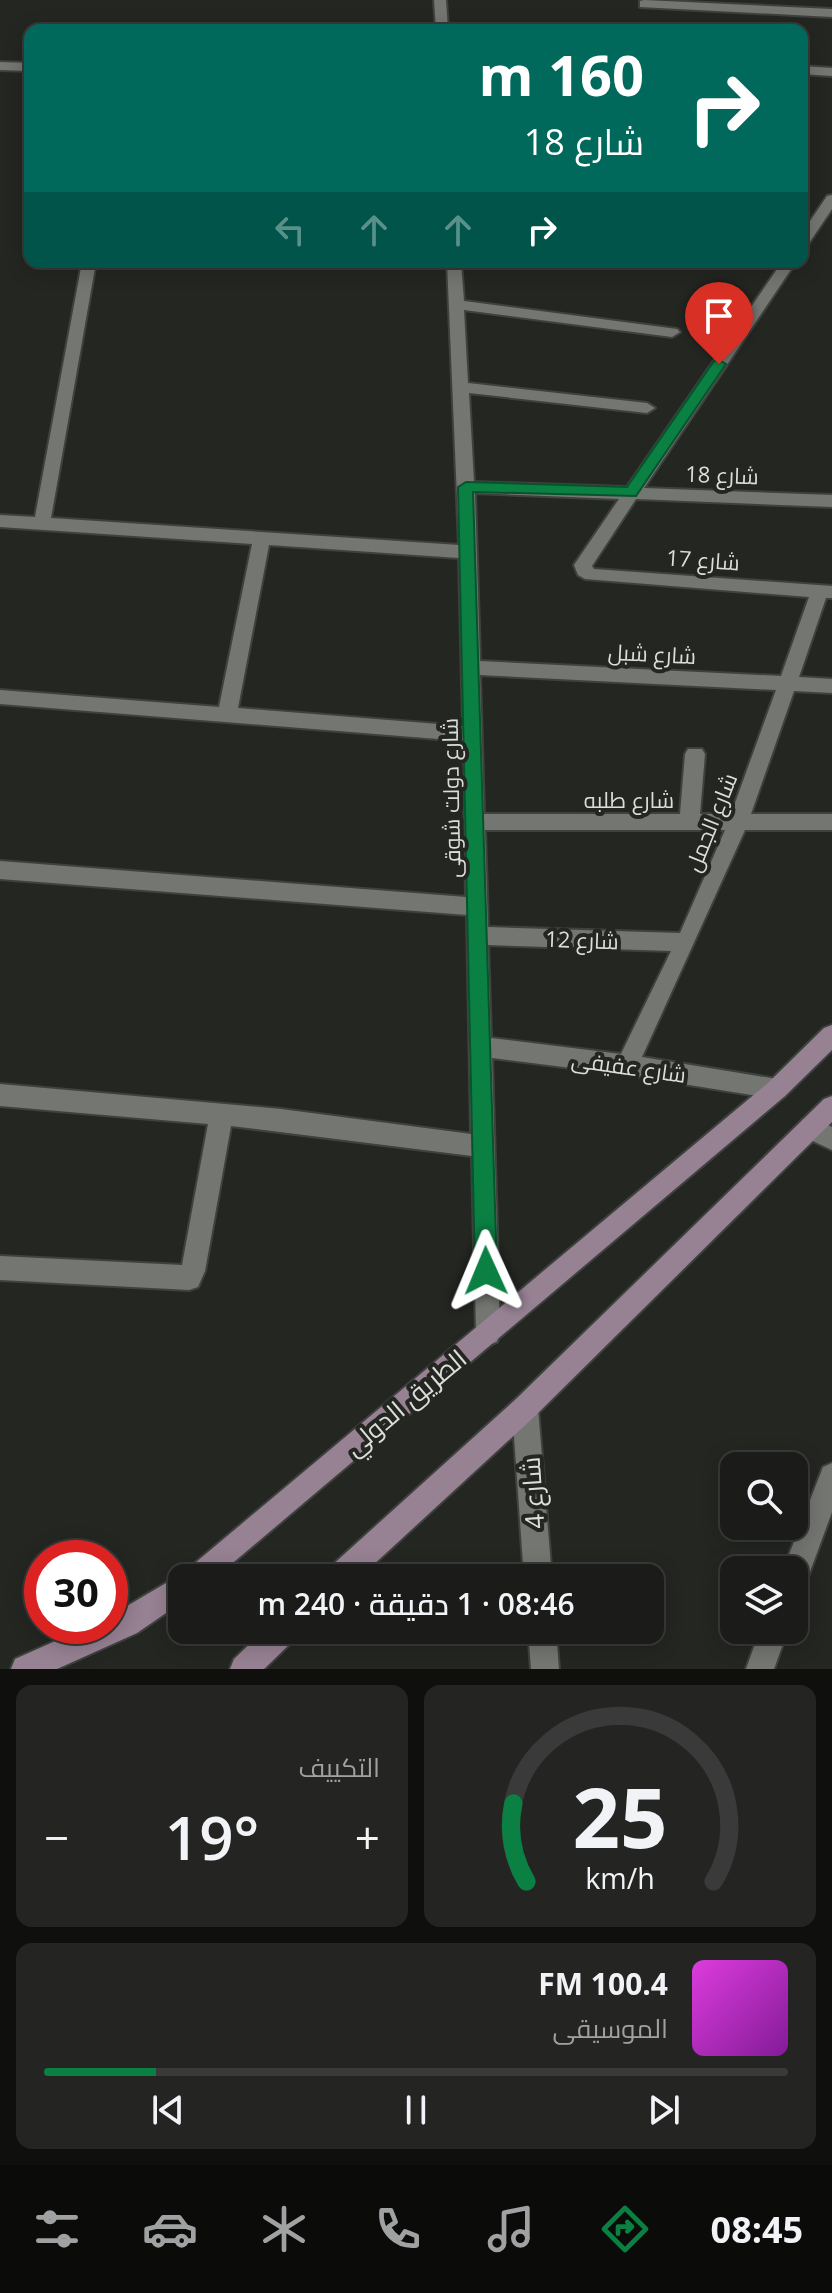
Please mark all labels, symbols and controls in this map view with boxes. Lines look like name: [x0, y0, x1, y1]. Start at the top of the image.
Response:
text: 160 m: [478, 36, 644, 112]
icon: right: [672, 56, 776, 160]
text: شارع 18: [524, 117, 644, 166]
icon: left: [268, 208, 312, 252]
icon: ahead: [352, 208, 396, 252]
icon: ahead: [436, 208, 480, 252]
icon: right: [520, 208, 564, 252]
pin: [685, 282, 753, 364]
icon: arrive: [697, 294, 741, 338]
street label: شارع 18: [685, 458, 759, 491]
street label: شارع 17: [665, 541, 741, 578]
street label: شارع شبل: [607, 636, 697, 671]
street label: شارع دولت شوقى: [434, 718, 467, 878]
street label: شارع الجمل: [677, 768, 744, 876]
street label: شارع طلبه: [584, 784, 674, 815]
street label: شارع 12: [545, 923, 619, 956]
street label: شارع عفيفى: [570, 1043, 688, 1090]
position arrow: [444, 1229, 528, 1313]
street label: الطريق الدولي: [336, 1340, 476, 1467]
map controls: [720, 1452, 808, 1644]
button: search: [720, 1452, 808, 1540]
street label: شارع 4: [512, 1456, 552, 1530]
speed limit sign: 30: [24, 1540, 128, 1644]
button: layers: [720, 1556, 808, 1644]
text: 08:46 · 1 دقيقة · 240 m: [257, 1583, 575, 1624]
text: التكييف: [298, 1749, 380, 1785]
text: 25: [572, 1759, 668, 1872]
text: 19°: [165, 1796, 259, 1878]
text: −: [44, 1807, 69, 1867]
text: +: [355, 1807, 380, 1867]
text: km/h: [585, 1858, 655, 1897]
text: 100.4 FM: [538, 1963, 668, 2004]
text: الموسيقى: [553, 2010, 668, 2046]
icon: previous: [146, 2088, 190, 2132]
icon: pause: [394, 2088, 438, 2132]
icon: next: [642, 2088, 686, 2132]
icon: filters: [29, 2201, 85, 2257]
icon: car: [142, 2201, 198, 2257]
icon: climate: [256, 2201, 312, 2257]
icon: phone: [370, 2201, 426, 2257]
icon: music: [483, 2201, 539, 2257]
icon: directions: [597, 2201, 653, 2257]
text: 08:45: [711, 2205, 803, 2254]

